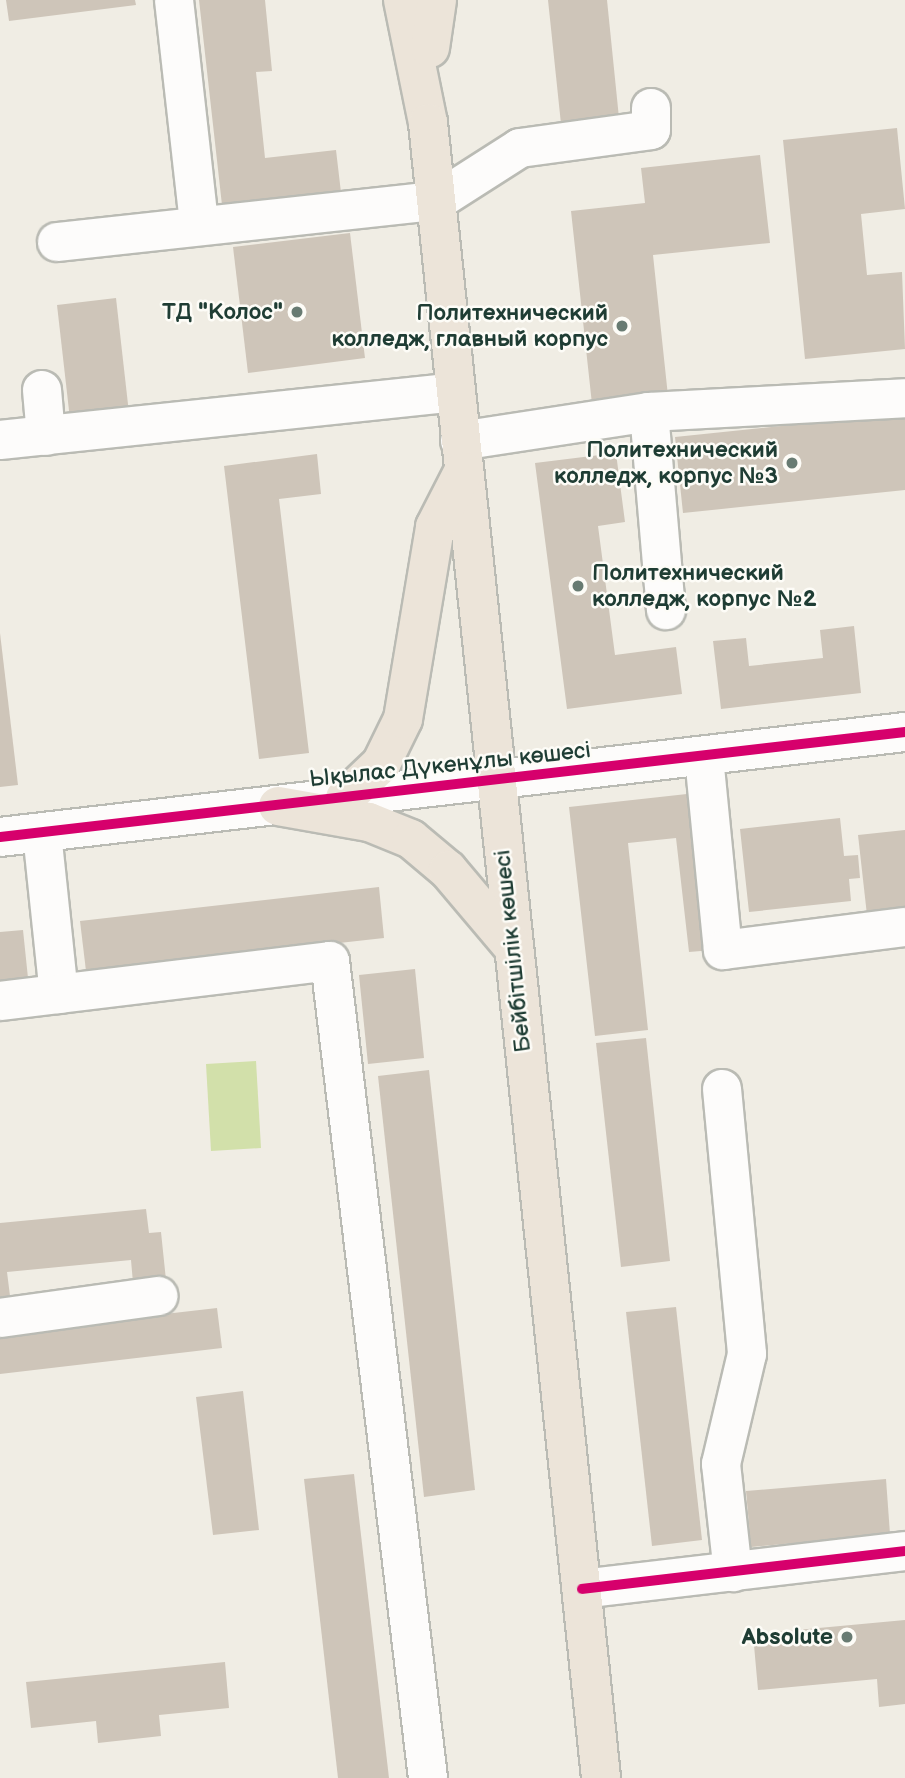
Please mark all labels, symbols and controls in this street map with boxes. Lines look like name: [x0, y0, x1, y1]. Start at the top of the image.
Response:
place label: ТД "Колос": [162, 298, 283, 326]
place label: Политехнический колледж, главный корпус: [332, 299, 608, 353]
marker: ТД "Колос": [289, 304, 305, 320]
marker: Политехнический колледж, главный корпус: [614, 318, 630, 334]
place label: Политехнический колледж, корпус №3: [554, 436, 778, 490]
marker: Политехнический колледж, корпус №3: [784, 455, 800, 471]
place label: Политехнический колледж, корпус №2: [592, 559, 816, 613]
marker: Политехнический колледж, корпус №2: [570, 578, 586, 594]
street label: Ықылас Дүкенұлы көшесі: [308, 736, 592, 794]
street label: Бейбітшілік көшесі: [489, 848, 537, 1054]
place label: Absolute: [742, 1623, 833, 1651]
marker: Absolute: [839, 1629, 855, 1645]

